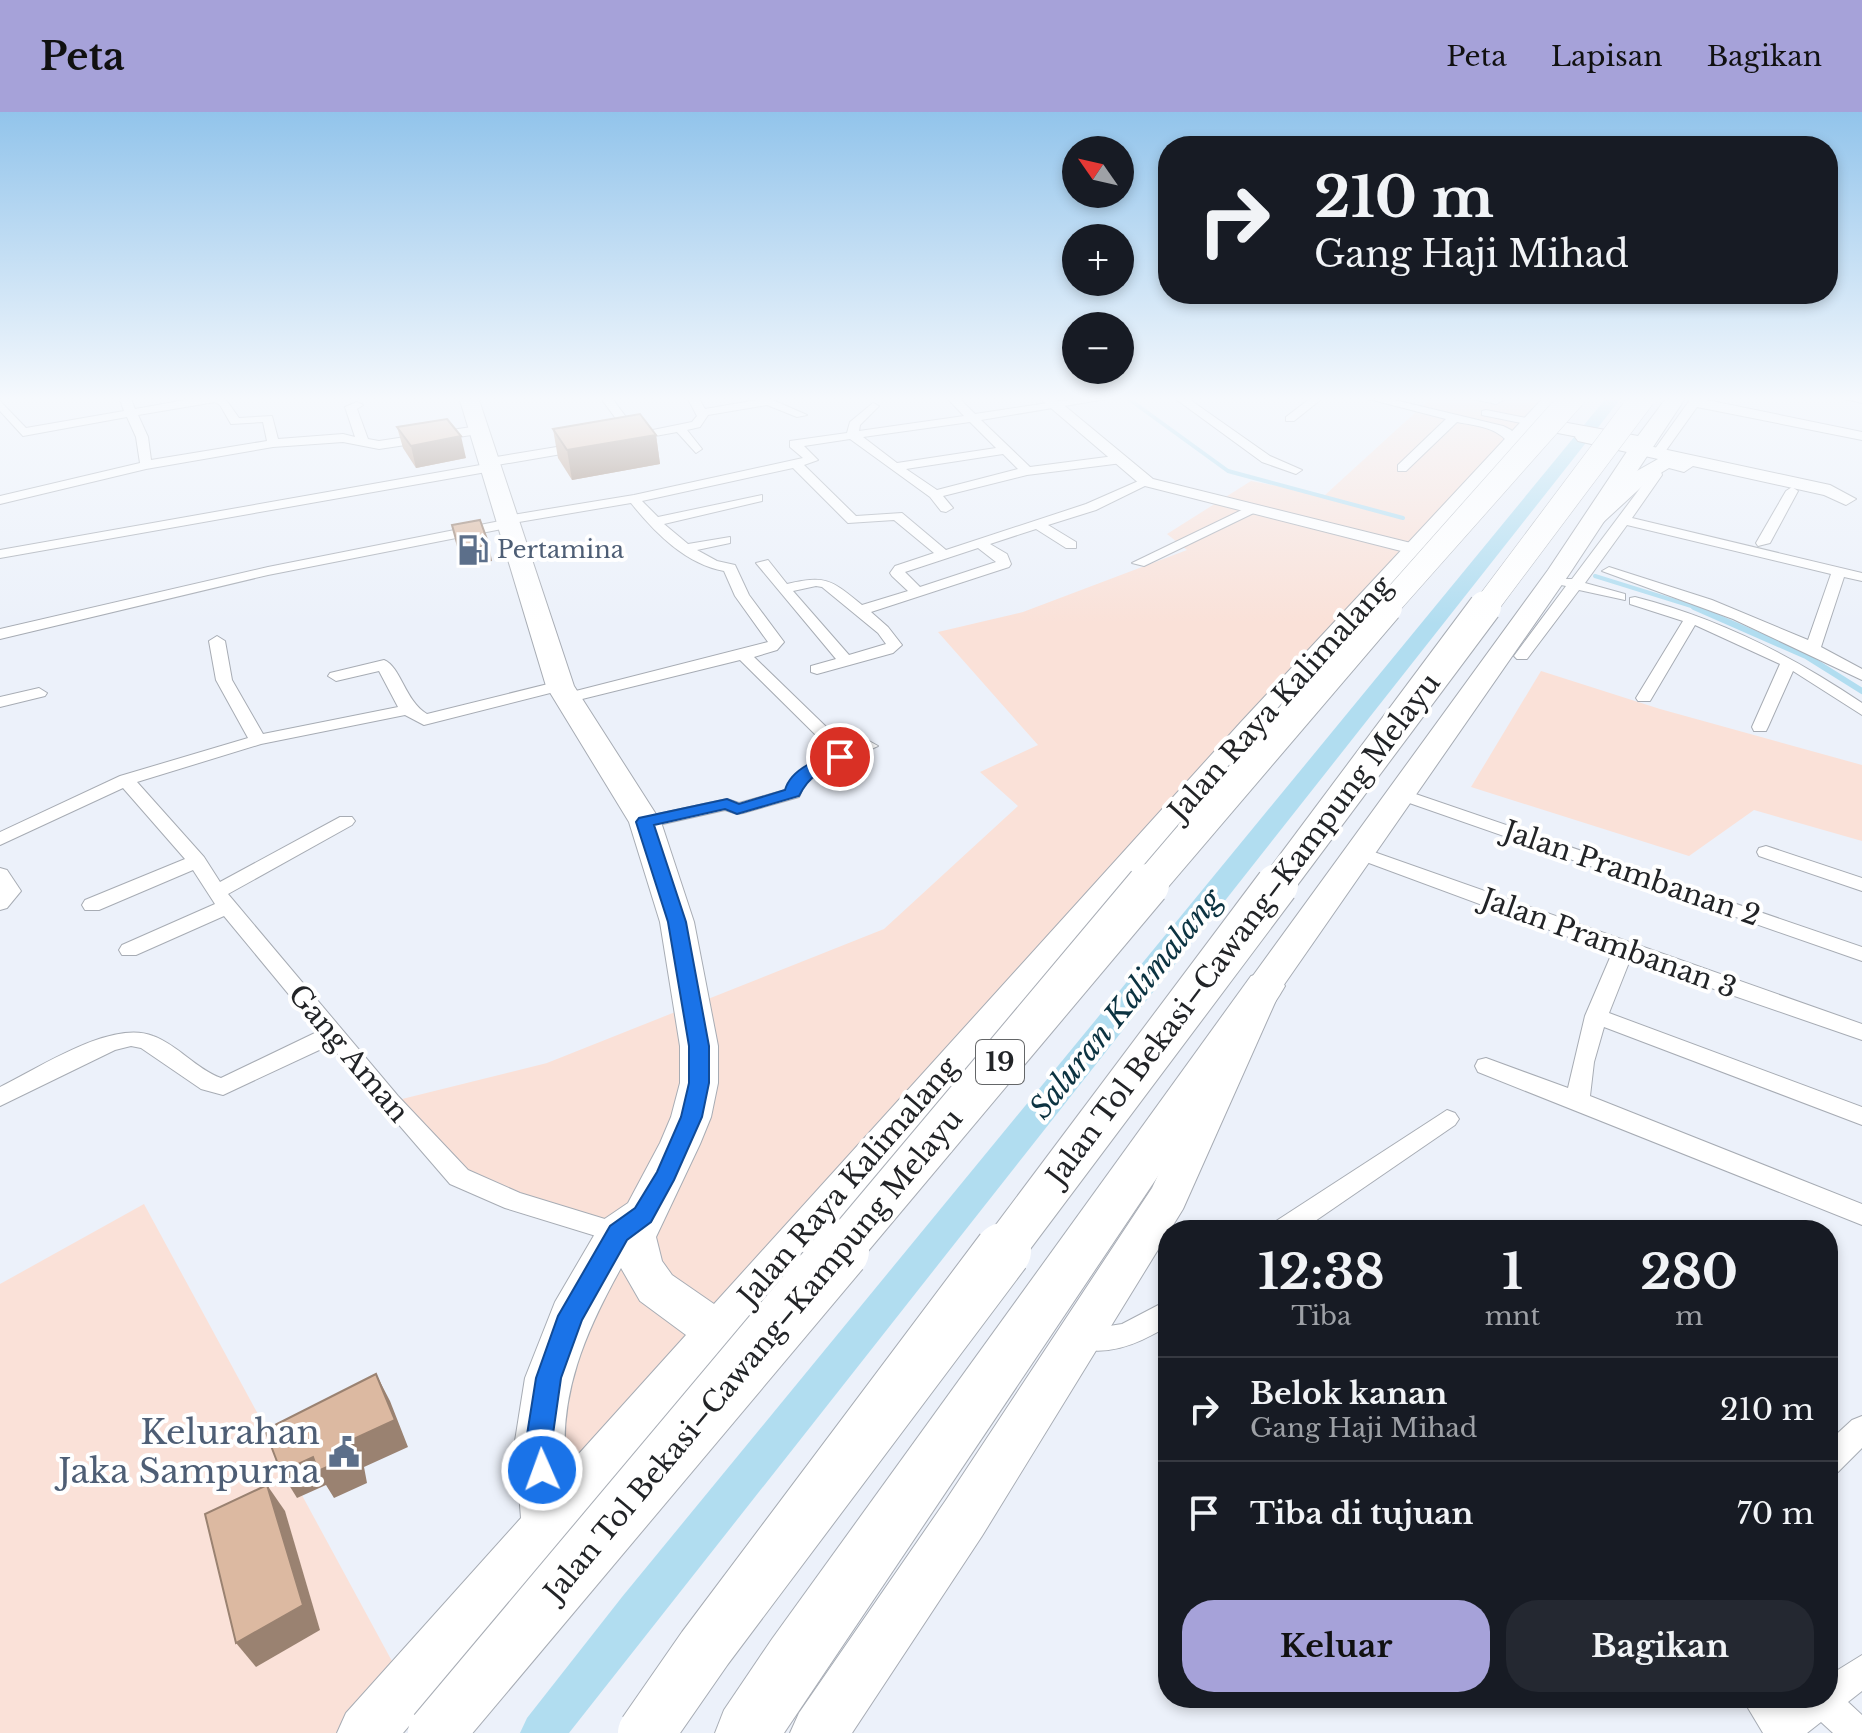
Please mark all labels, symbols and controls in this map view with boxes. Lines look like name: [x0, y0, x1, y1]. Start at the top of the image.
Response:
text: Peta: [40, 33, 125, 80]
text: Peta: [1446, 39, 1507, 74]
text: Lapisan: [1551, 39, 1663, 74]
text: Bagikan: [1707, 39, 1822, 74]
north arrow: [1062, 136, 1134, 208]
map controls: [1062, 136, 1134, 384]
text: 210 m: [1314, 163, 1494, 232]
icon: right: [1182, 168, 1286, 272]
button: +: [1062, 224, 1134, 296]
text: Gang Haji Mihad: [1314, 232, 1629, 277]
button: −: [1062, 312, 1134, 384]
fuel station icon: Pertamina: [456, 533, 490, 567]
place label: Pertamina: [497, 535, 625, 564]
street label: Jalan Raya Kalimalang: [1158, 568, 1400, 831]
street label: Jalan Tol Bekasi–Cawang–Kampung Melayu: [1037, 666, 1448, 1196]
pin: [806, 723, 874, 791]
icon: arrive: [818, 735, 862, 779]
street label: Jalan Prambanan 2: [1495, 812, 1765, 934]
water label: Saluran Kalimalang: [1022, 880, 1231, 1126]
street label: Jalan Prambanan 3: [1473, 880, 1741, 1006]
street label: Gang Aman: [281, 977, 416, 1129]
road number: 19: [976, 1040, 1024, 1084]
street label: Jalan Raya Kalimalang: [728, 1049, 967, 1316]
street label: Jalan Tol Bekasi–Cawang–Kampung Melayu: [534, 1102, 970, 1612]
text: 12:38: [1258, 1242, 1385, 1302]
text: 1: [1502, 1242, 1523, 1302]
text: 280: [1640, 1242, 1738, 1302]
text: Tiba: [1291, 1300, 1351, 1332]
text: mnt: [1485, 1300, 1540, 1332]
text: m: [1675, 1300, 1703, 1332]
text: Belok kanan: [1250, 1375, 1447, 1412]
icon: right: [1182, 1387, 1226, 1431]
text: 210 m: [1720, 1391, 1814, 1428]
place label: Kelurahan Jaka Sampurna: [54, 1411, 320, 1492]
text: Gang Haji Mihad: [1250, 1412, 1477, 1444]
position arrow: [500, 1428, 584, 1512]
public building icon: Kelurahan Jaka Sampurna: [327, 1435, 361, 1469]
icon: arrive: [1182, 1491, 1226, 1535]
text: Tiba di tujuan: [1250, 1495, 1473, 1532]
text: 70 m: [1737, 1495, 1814, 1532]
button: Keluar: [1182, 1600, 1490, 1692]
button: Bagikan: [1506, 1600, 1814, 1692]

